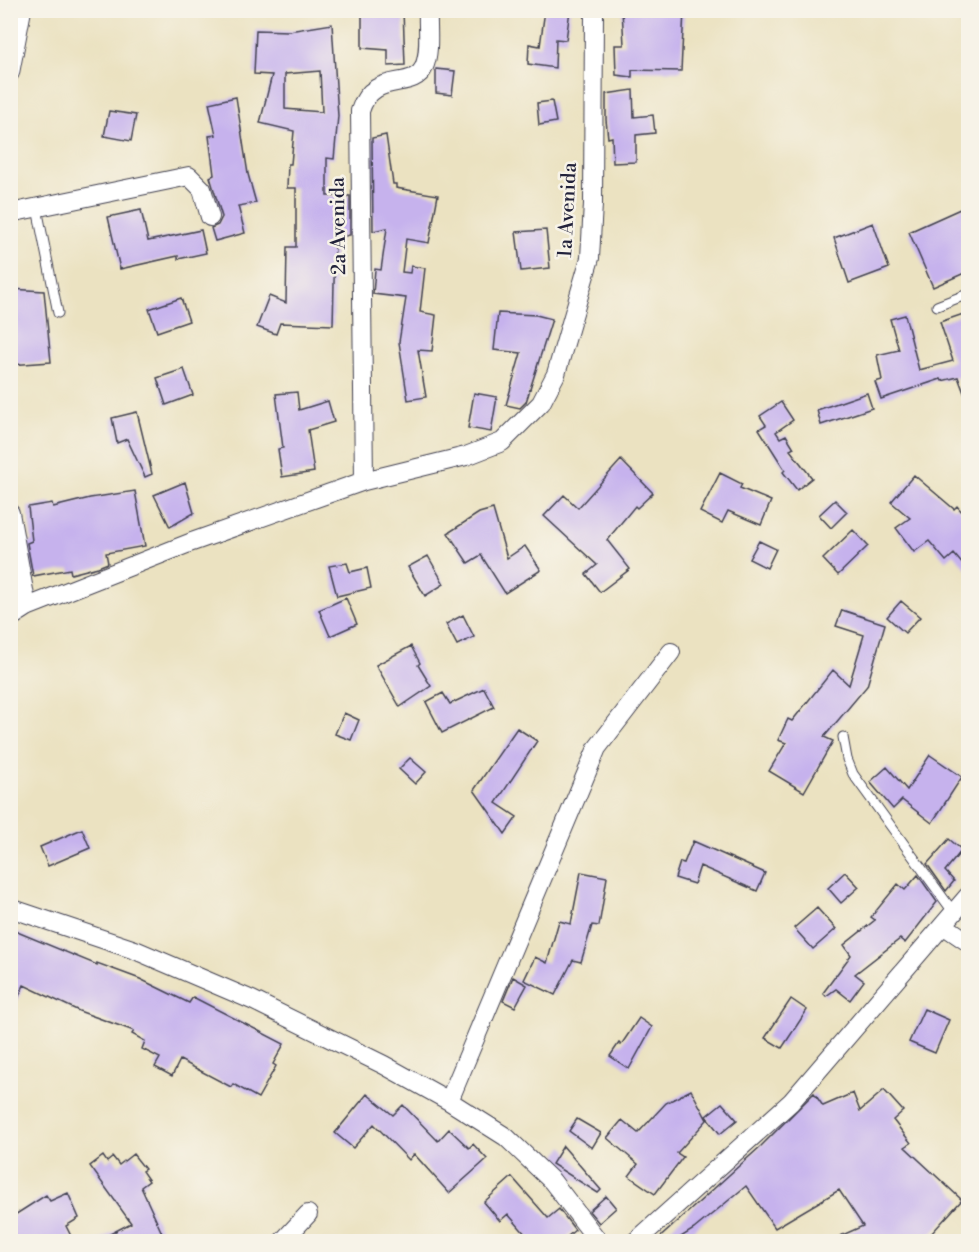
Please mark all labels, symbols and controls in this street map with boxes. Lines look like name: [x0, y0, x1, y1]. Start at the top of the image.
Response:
street label: 1a Avenida: [553, 161, 583, 258]
street label: 2a Avenida: [326, 176, 352, 275]

